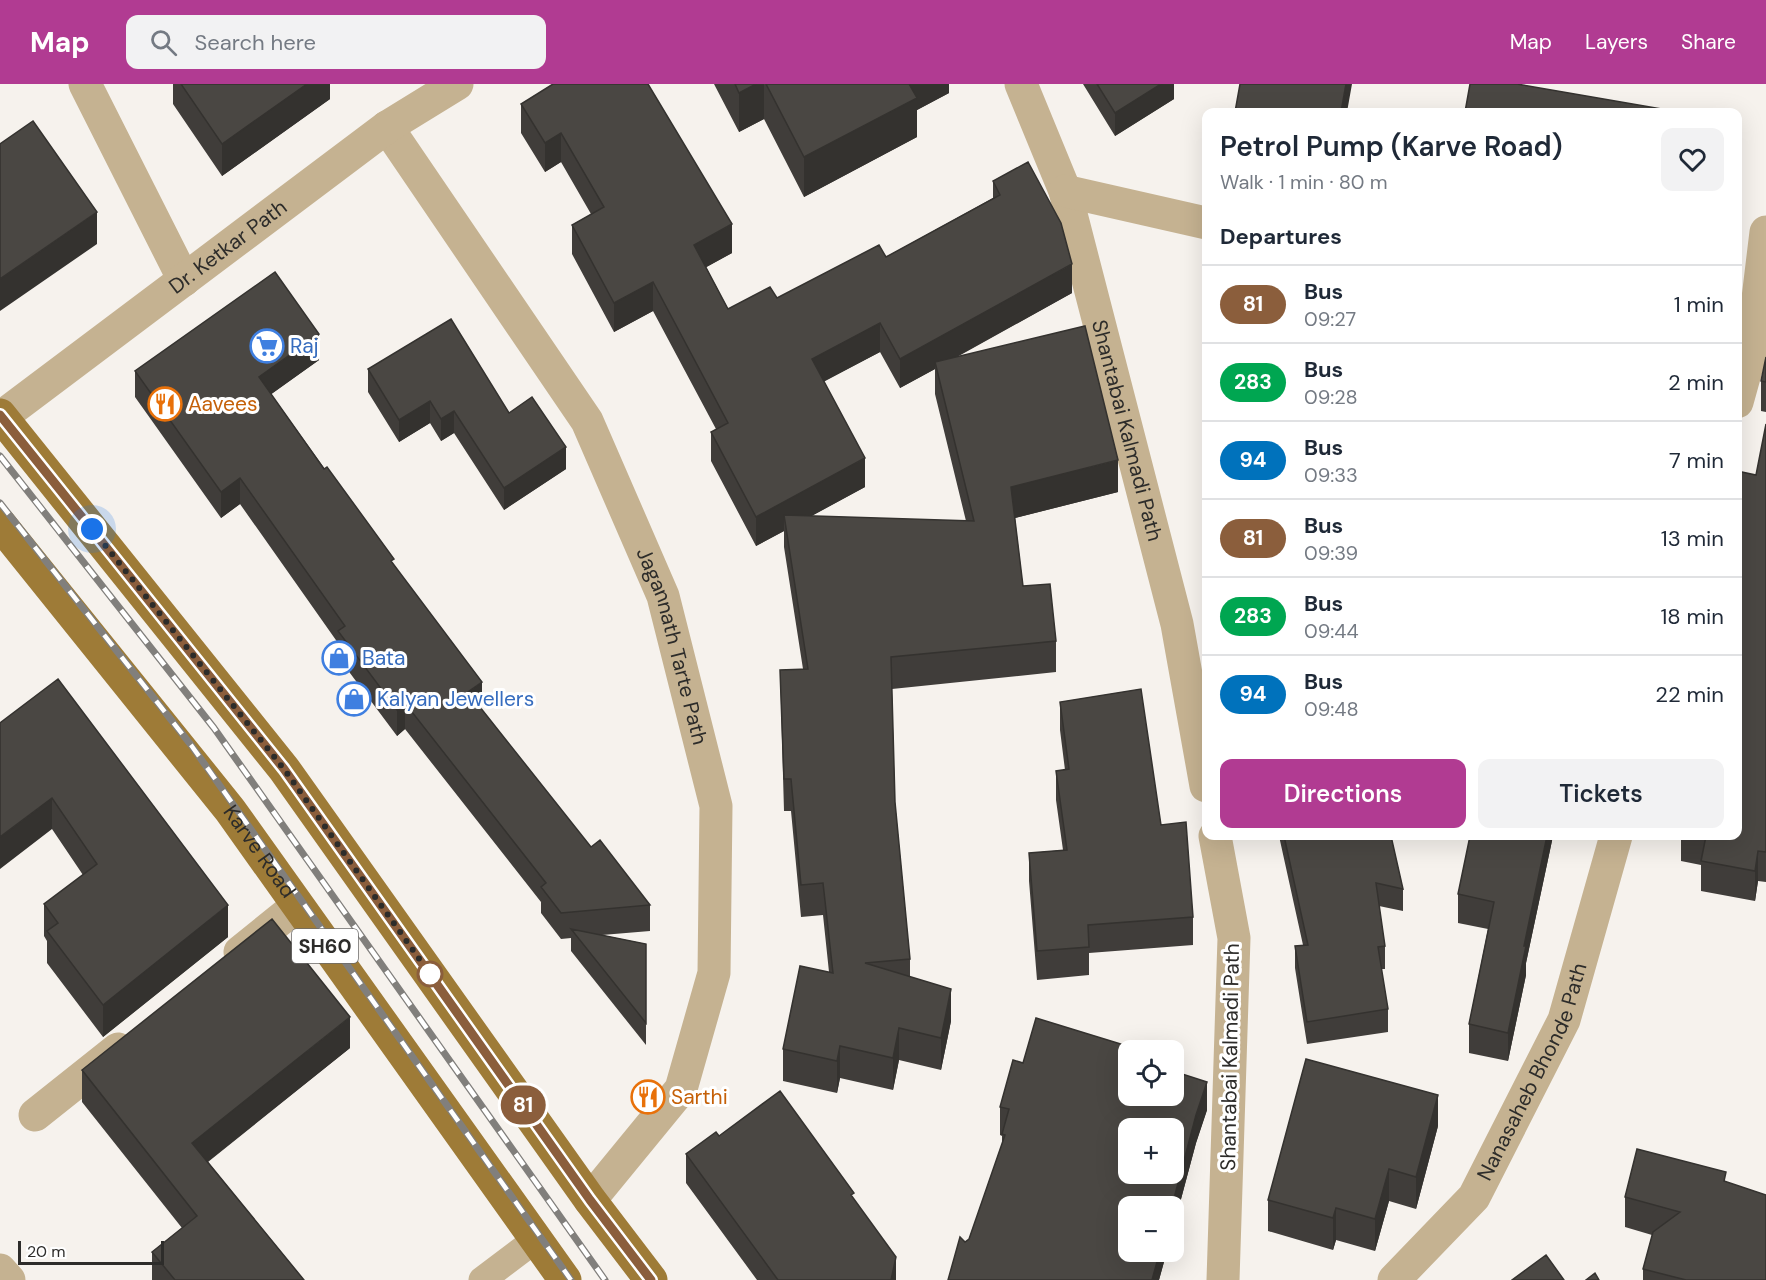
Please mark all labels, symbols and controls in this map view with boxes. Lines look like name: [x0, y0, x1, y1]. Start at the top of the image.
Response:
search box: [126, 15, 546, 69]
text: Map: [30, 24, 90, 61]
icon: search: [147, 26, 180, 59]
text: Search here: [195, 28, 316, 57]
text: Map: [1510, 28, 1552, 56]
text: Layers: [1585, 28, 1648, 56]
text: Share: [1681, 28, 1736, 56]
text: Petrol Pump (Karve Road): [1220, 128, 1563, 165]
button: heart: [1661, 128, 1724, 191]
text: Walk · 1 min · 80 m: [1220, 169, 1388, 195]
street label: Dr. Ketkar Path: [163, 193, 293, 300]
text: Departures: [1220, 222, 1342, 251]
text: Bus: [1304, 277, 1343, 306]
text: 81: [1243, 290, 1263, 318]
text: 1 min: [1674, 290, 1724, 319]
text: 09:27: [1304, 306, 1356, 332]
street label: Shantabai Kalmadi Path: [1085, 317, 1169, 544]
supermarket icon: Raj: [249, 328, 285, 364]
place label: Raj: [290, 332, 319, 360]
text: Bus: [1304, 355, 1343, 384]
text: 283: [1234, 368, 1272, 396]
text: 2 min: [1668, 368, 1724, 397]
text: 09:28: [1304, 384, 1358, 410]
restaurant icon: Aavees: [147, 386, 183, 422]
place label: Aavees: [188, 390, 258, 418]
text: Bus: [1304, 433, 1343, 462]
text: 94: [1240, 446, 1267, 474]
text: 7 min: [1669, 446, 1724, 475]
text: 09:33: [1304, 462, 1358, 488]
text: Bus: [1304, 511, 1343, 540]
your location: [77, 514, 107, 544]
text: 81: [1243, 524, 1263, 552]
text: 13 min: [1661, 524, 1724, 553]
text: 09:39: [1304, 540, 1358, 566]
street label: Jagannath Tarte Path: [630, 543, 714, 748]
text: Bus: [1304, 589, 1343, 618]
text: 283: [1234, 602, 1272, 630]
text: 18 min: [1660, 602, 1724, 631]
text: 09:44: [1304, 618, 1359, 644]
shop icon: Bata: [321, 640, 357, 676]
place label: Bata: [362, 644, 405, 672]
text: Bus: [1304, 667, 1343, 696]
text: 94: [1240, 680, 1267, 708]
text: 22 min: [1655, 680, 1724, 709]
shop icon: Kalyan Jewellers: [336, 681, 372, 717]
place label: Kalyan Jewellers: [377, 685, 534, 713]
text: 09:48: [1304, 696, 1359, 722]
button: Directions: [1220, 759, 1466, 828]
button: Tickets: [1478, 759, 1724, 828]
street label: Karve Road: [217, 799, 302, 904]
road number: SH60: [292, 929, 358, 963]
street label: Shantabai Kalmadi Path: [1214, 943, 1246, 1171]
street label: Nanasaheb Bhonde Path: [1471, 960, 1593, 1185]
unlabelled marker: [417, 961, 443, 987]
map controls: [1118, 1040, 1184, 1262]
button: locate: [1118, 1040, 1184, 1106]
restaurant icon: Sarthi: [630, 1079, 666, 1115]
place label: Sarthi: [671, 1083, 728, 1111]
line badge: 81: [496, 1086, 550, 1124]
text: 81: [513, 1091, 533, 1119]
button: +: [1118, 1118, 1184, 1184]
button: −: [1118, 1196, 1184, 1262]
scale bar: [18, 1238, 164, 1266]
text: 20 m: [27, 1241, 66, 1262]

